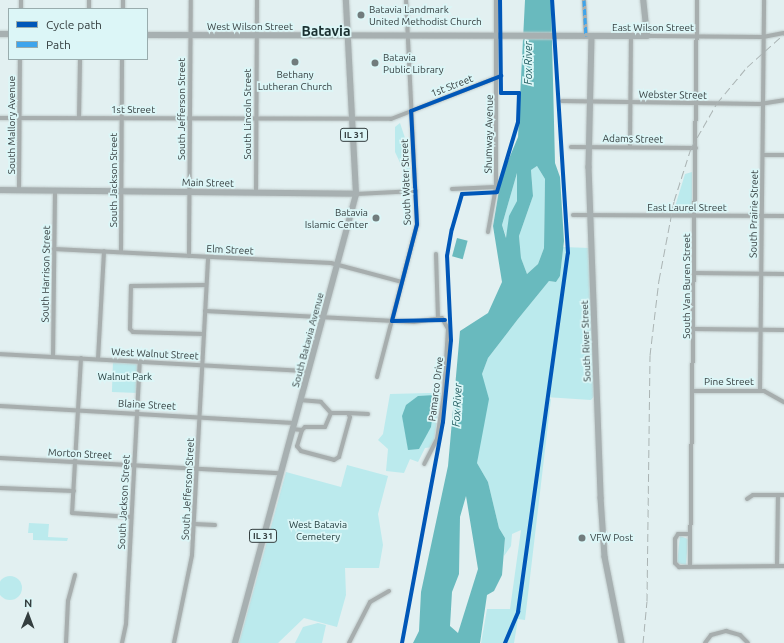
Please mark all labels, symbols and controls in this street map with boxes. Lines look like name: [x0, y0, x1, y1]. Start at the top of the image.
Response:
place label: Batavia Landmark United Methodist Church: [369, 3, 482, 26]
legend: [8, 8, 148, 60]
marker: Batavia Landmark United Methodist Church: [356, 10, 366, 20]
text: Cycle path: [46, 18, 102, 31]
street label: West Wilson Street: [207, 21, 293, 33]
street label: East Wilson Street: [612, 22, 694, 34]
district label: Batavia: [301, 23, 351, 39]
text: Path: [46, 38, 71, 51]
water label: Fox River: [521, 41, 535, 85]
place label: Batavia Public Library: [383, 51, 444, 74]
marker: Bethany Lutheran Church: [290, 57, 300, 67]
street label: South Jefferson Street: [176, 58, 188, 160]
marker: Batavia Public Library: [370, 58, 380, 68]
place label: Bethany Lutheran Church: [258, 68, 332, 92]
street label: South Lincoln Street: [242, 69, 254, 159]
street label: 1st Street: [429, 72, 475, 100]
street label: South Mallory Avenue: [6, 76, 18, 174]
street label: Webster Street: [639, 88, 707, 102]
street label: Shumway Avenue: [482, 94, 496, 174]
street label: 1st Street: [111, 104, 155, 116]
road number: IL 31: [340, 128, 368, 142]
street label: Adams Street: [603, 132, 663, 146]
street label: South Jackson Street: [108, 133, 120, 227]
street label: South Water Street: [398, 139, 414, 225]
street label: South Prairie Street: [747, 170, 761, 258]
street label: Main Street: [182, 177, 234, 189]
street label: East Laurel Street: [647, 202, 727, 214]
place label: Batavia Islamic Center: [305, 206, 368, 230]
marker: Batavia Islamic Center: [371, 213, 381, 223]
street label: South Harrison Street: [39, 225, 53, 323]
street label: South Van Buren Street: [681, 233, 693, 339]
street label: Elm Street: [206, 243, 254, 257]
street label: South Batavia Avenue: [290, 291, 326, 389]
street label: South River Street: [579, 300, 593, 382]
street label: West Walnut Street: [111, 346, 199, 362]
street label: Pamarco Drive: [426, 356, 446, 422]
park label: Walnut Park: [98, 371, 152, 383]
street label: Pine Street: [704, 376, 754, 388]
water label: Fox River: [449, 383, 465, 427]
street label: Blaine Street: [118, 397, 176, 413]
street label: South Jefferson Street: [179, 438, 197, 540]
street label: Morton Street: [48, 446, 112, 462]
street label: South Jackson Street: [116, 454, 132, 550]
park label: West Batavia Cemetery: [289, 518, 347, 542]
road number: IL 31: [249, 529, 277, 543]
place label: VFW Post: [590, 532, 633, 544]
marker: VFW Post: [577, 533, 587, 543]
north arrow: [8, 595, 48, 635]
text: N: [24, 597, 32, 609]

